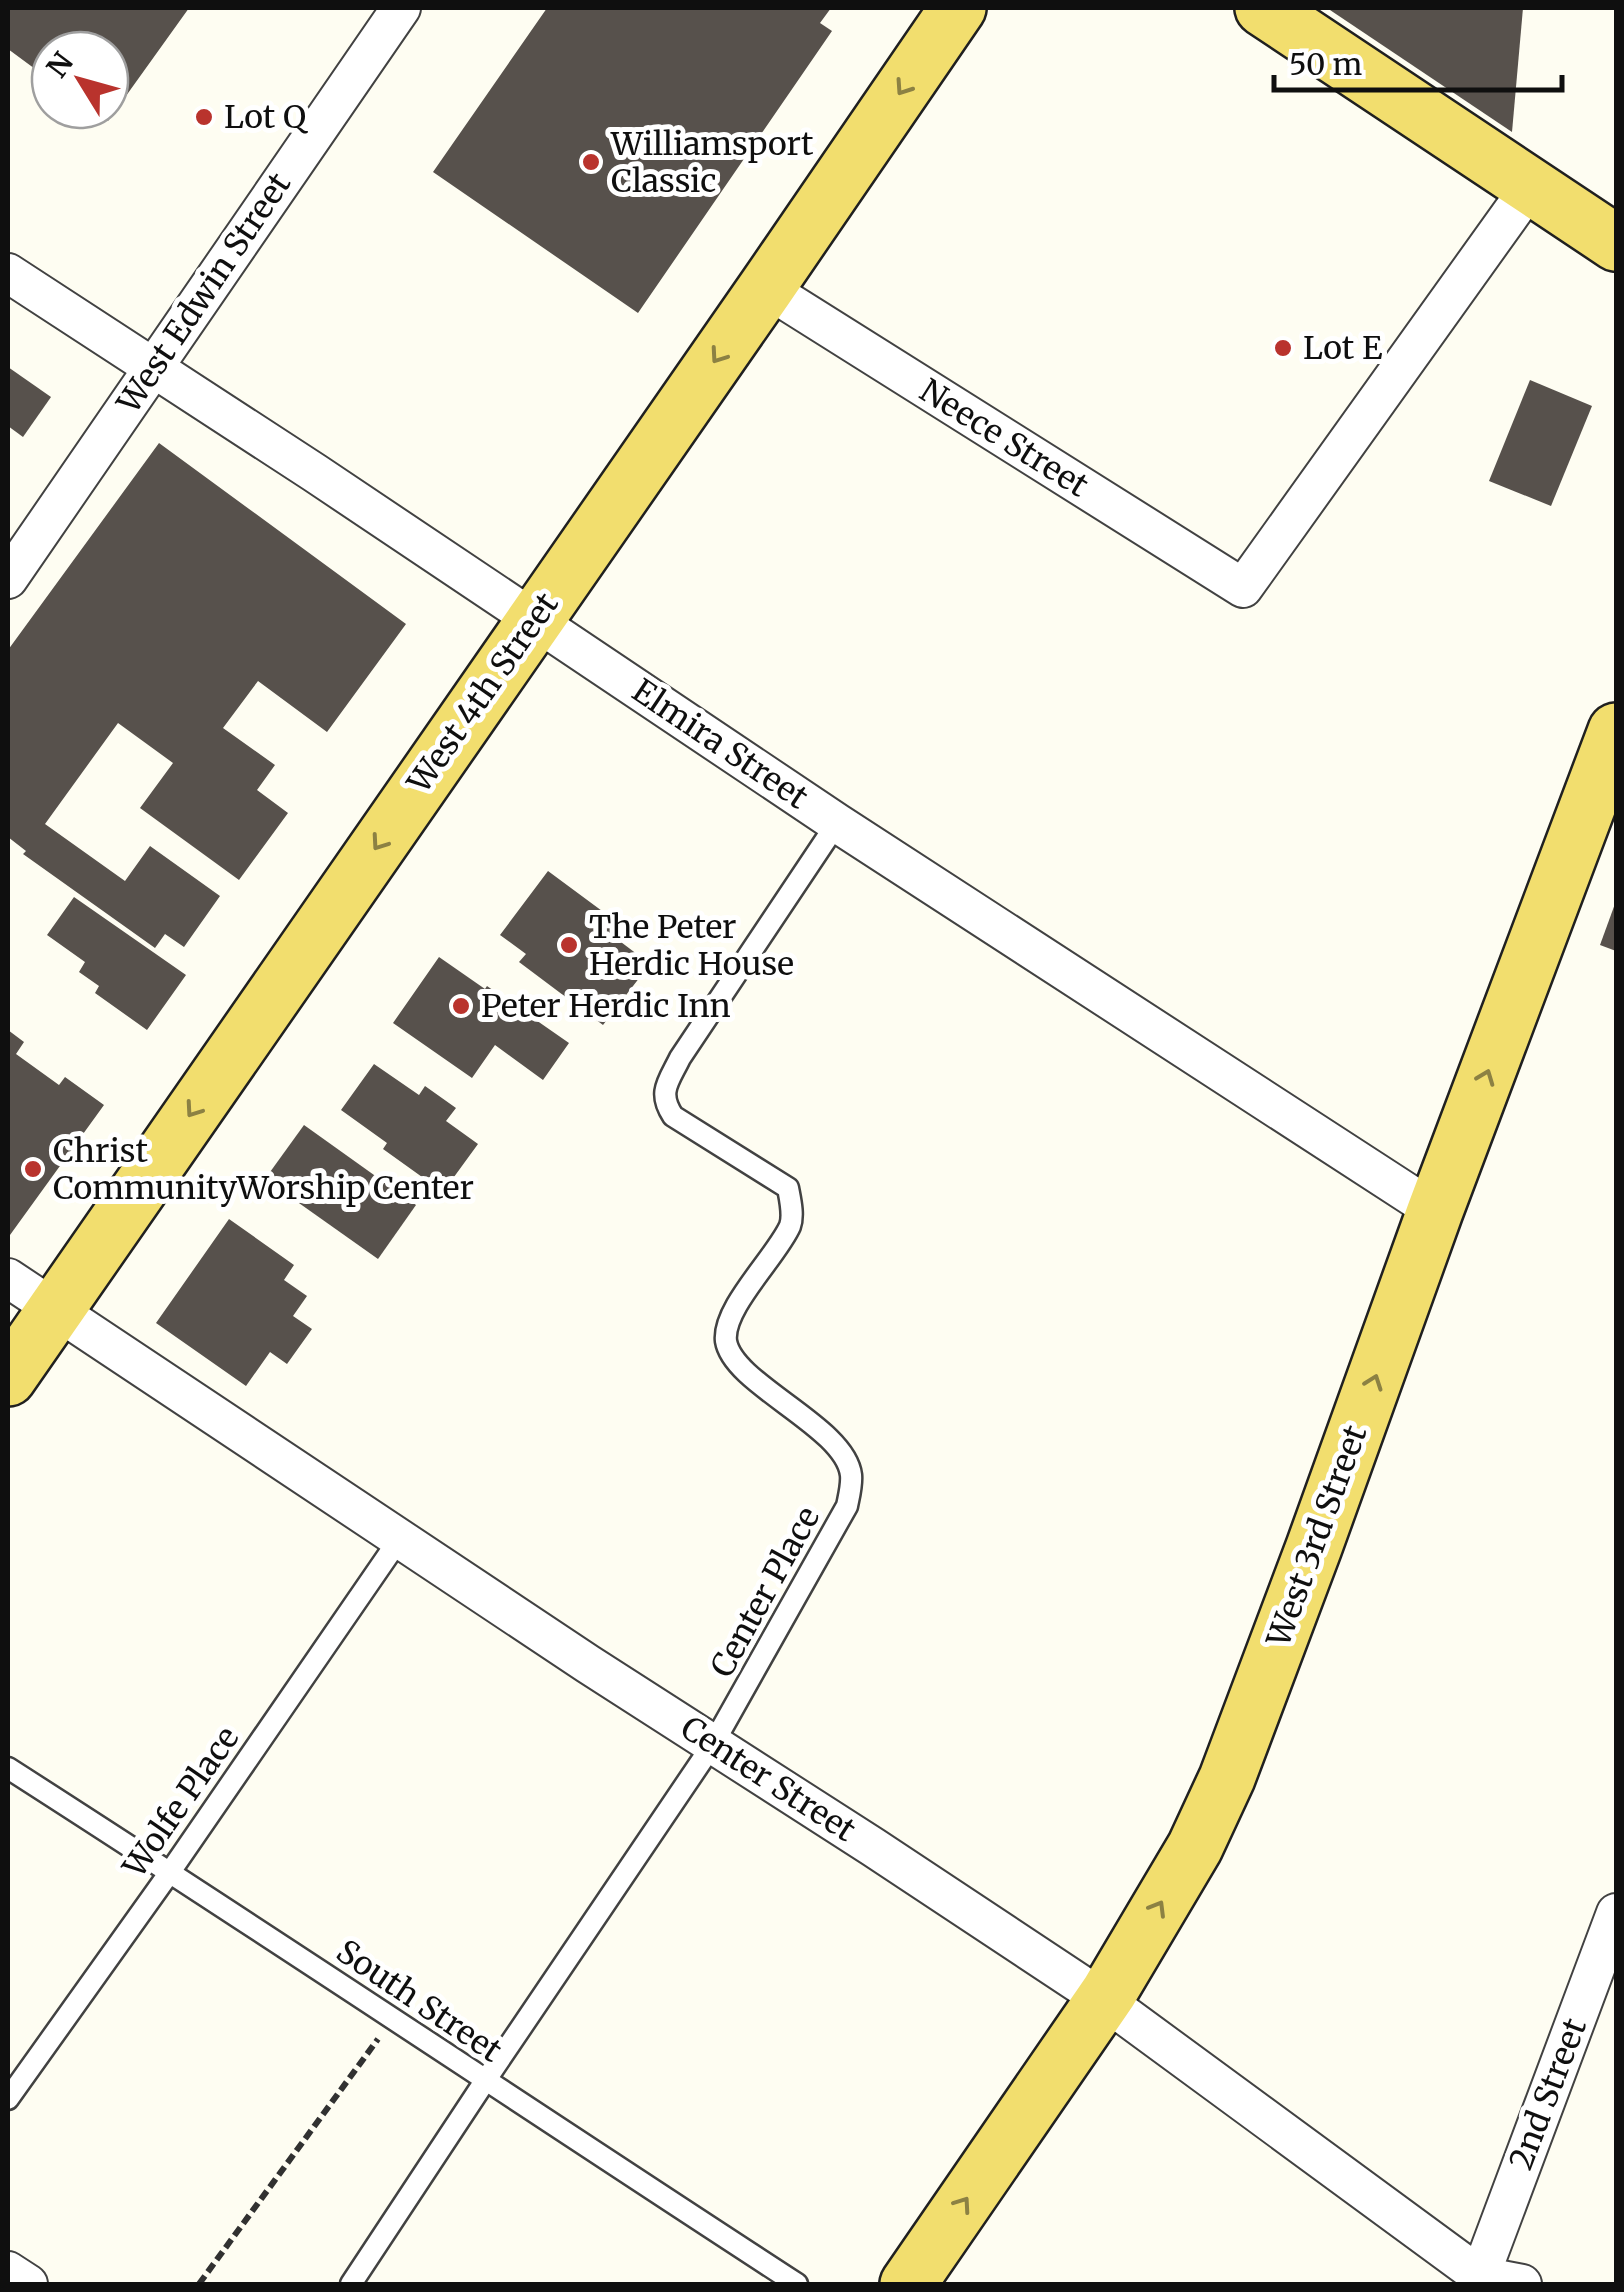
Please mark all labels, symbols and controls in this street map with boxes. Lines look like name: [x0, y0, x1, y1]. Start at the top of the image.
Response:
north arrow: [30, 30, 130, 130]
scale bar: [1274, 30, 1562, 92]
text: N: [39, 45, 81, 85]
text: 50 m: [1289, 45, 1362, 83]
one-way arrow: [897, 77, 915, 96]
place label: Lot Q: [224, 97, 309, 137]
marker: Lot Q: [193, 106, 215, 128]
place label: Williamsport Classic: [610, 124, 814, 201]
marker: Williamsport Classic: [580, 151, 602, 173]
street label: West Edwin Street: [108, 165, 299, 422]
place label: Lot E: [1303, 328, 1383, 368]
marker: Lot E: [1272, 337, 1294, 359]
one-way arrow: [712, 344, 730, 363]
street label: Neece Street: [912, 370, 1096, 506]
street label: West 4th Street: [399, 585, 567, 802]
street label: Elmira Street: [625, 671, 816, 818]
one-way arrow: [373, 831, 391, 850]
place label: The Peter Herdic House: [589, 907, 794, 984]
marker: The Peter Herdic House: [558, 934, 580, 956]
place label: Peter Herdic Inn: [481, 986, 731, 1026]
marker: Peter Herdic Inn: [450, 995, 472, 1017]
one-way arrow: [1474, 1069, 1495, 1086]
one-way arrow: [187, 1098, 205, 1117]
place label: Christ CommunityWorship Center: [53, 1131, 474, 1208]
marker: Christ CommunityWorship Center: [22, 1158, 44, 1180]
one-way arrow: [1362, 1374, 1383, 1391]
street label: West 3rd Street: [1258, 1419, 1376, 1653]
street label: Center Place: [702, 1500, 828, 1684]
street label: Center Street: [673, 1708, 863, 1850]
street label: Wolfe Place: [114, 1719, 248, 1886]
one-way arrow: [1146, 1901, 1165, 1919]
street label: South Street: [329, 1931, 509, 2071]
street label: 2nd Street: [1501, 2012, 1595, 2175]
one-way arrow: [951, 2197, 969, 2216]

